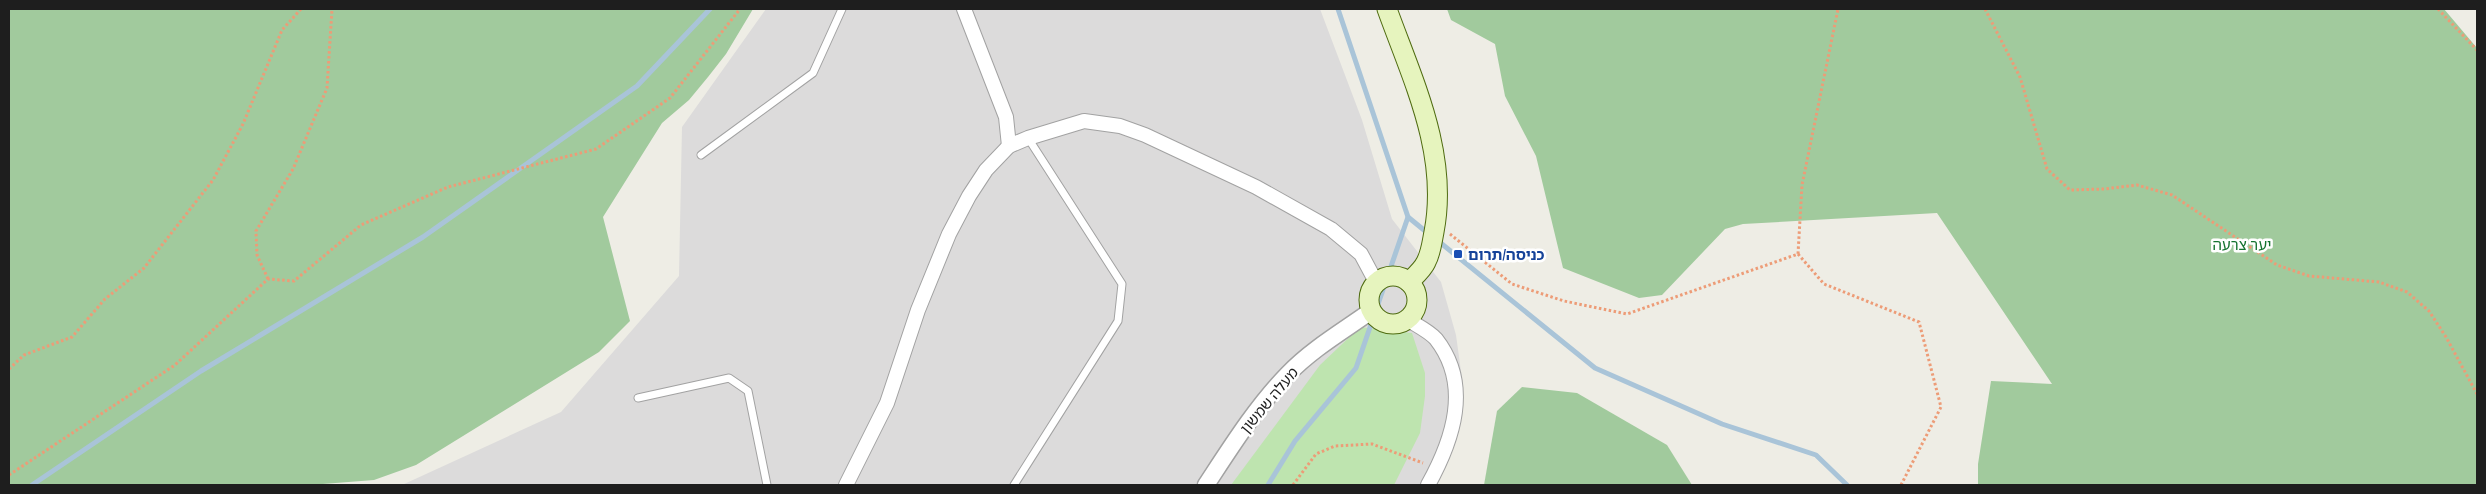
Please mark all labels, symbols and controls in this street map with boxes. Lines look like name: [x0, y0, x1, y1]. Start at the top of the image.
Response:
park label: יער צרעה: [2212, 234, 2272, 255]
place label: כניסה/תרום: [1468, 244, 1544, 265]
marker: כניסה/תרום: [1452, 248, 1464, 260]
street label: מעלה שמשון: [1235, 362, 1303, 438]

